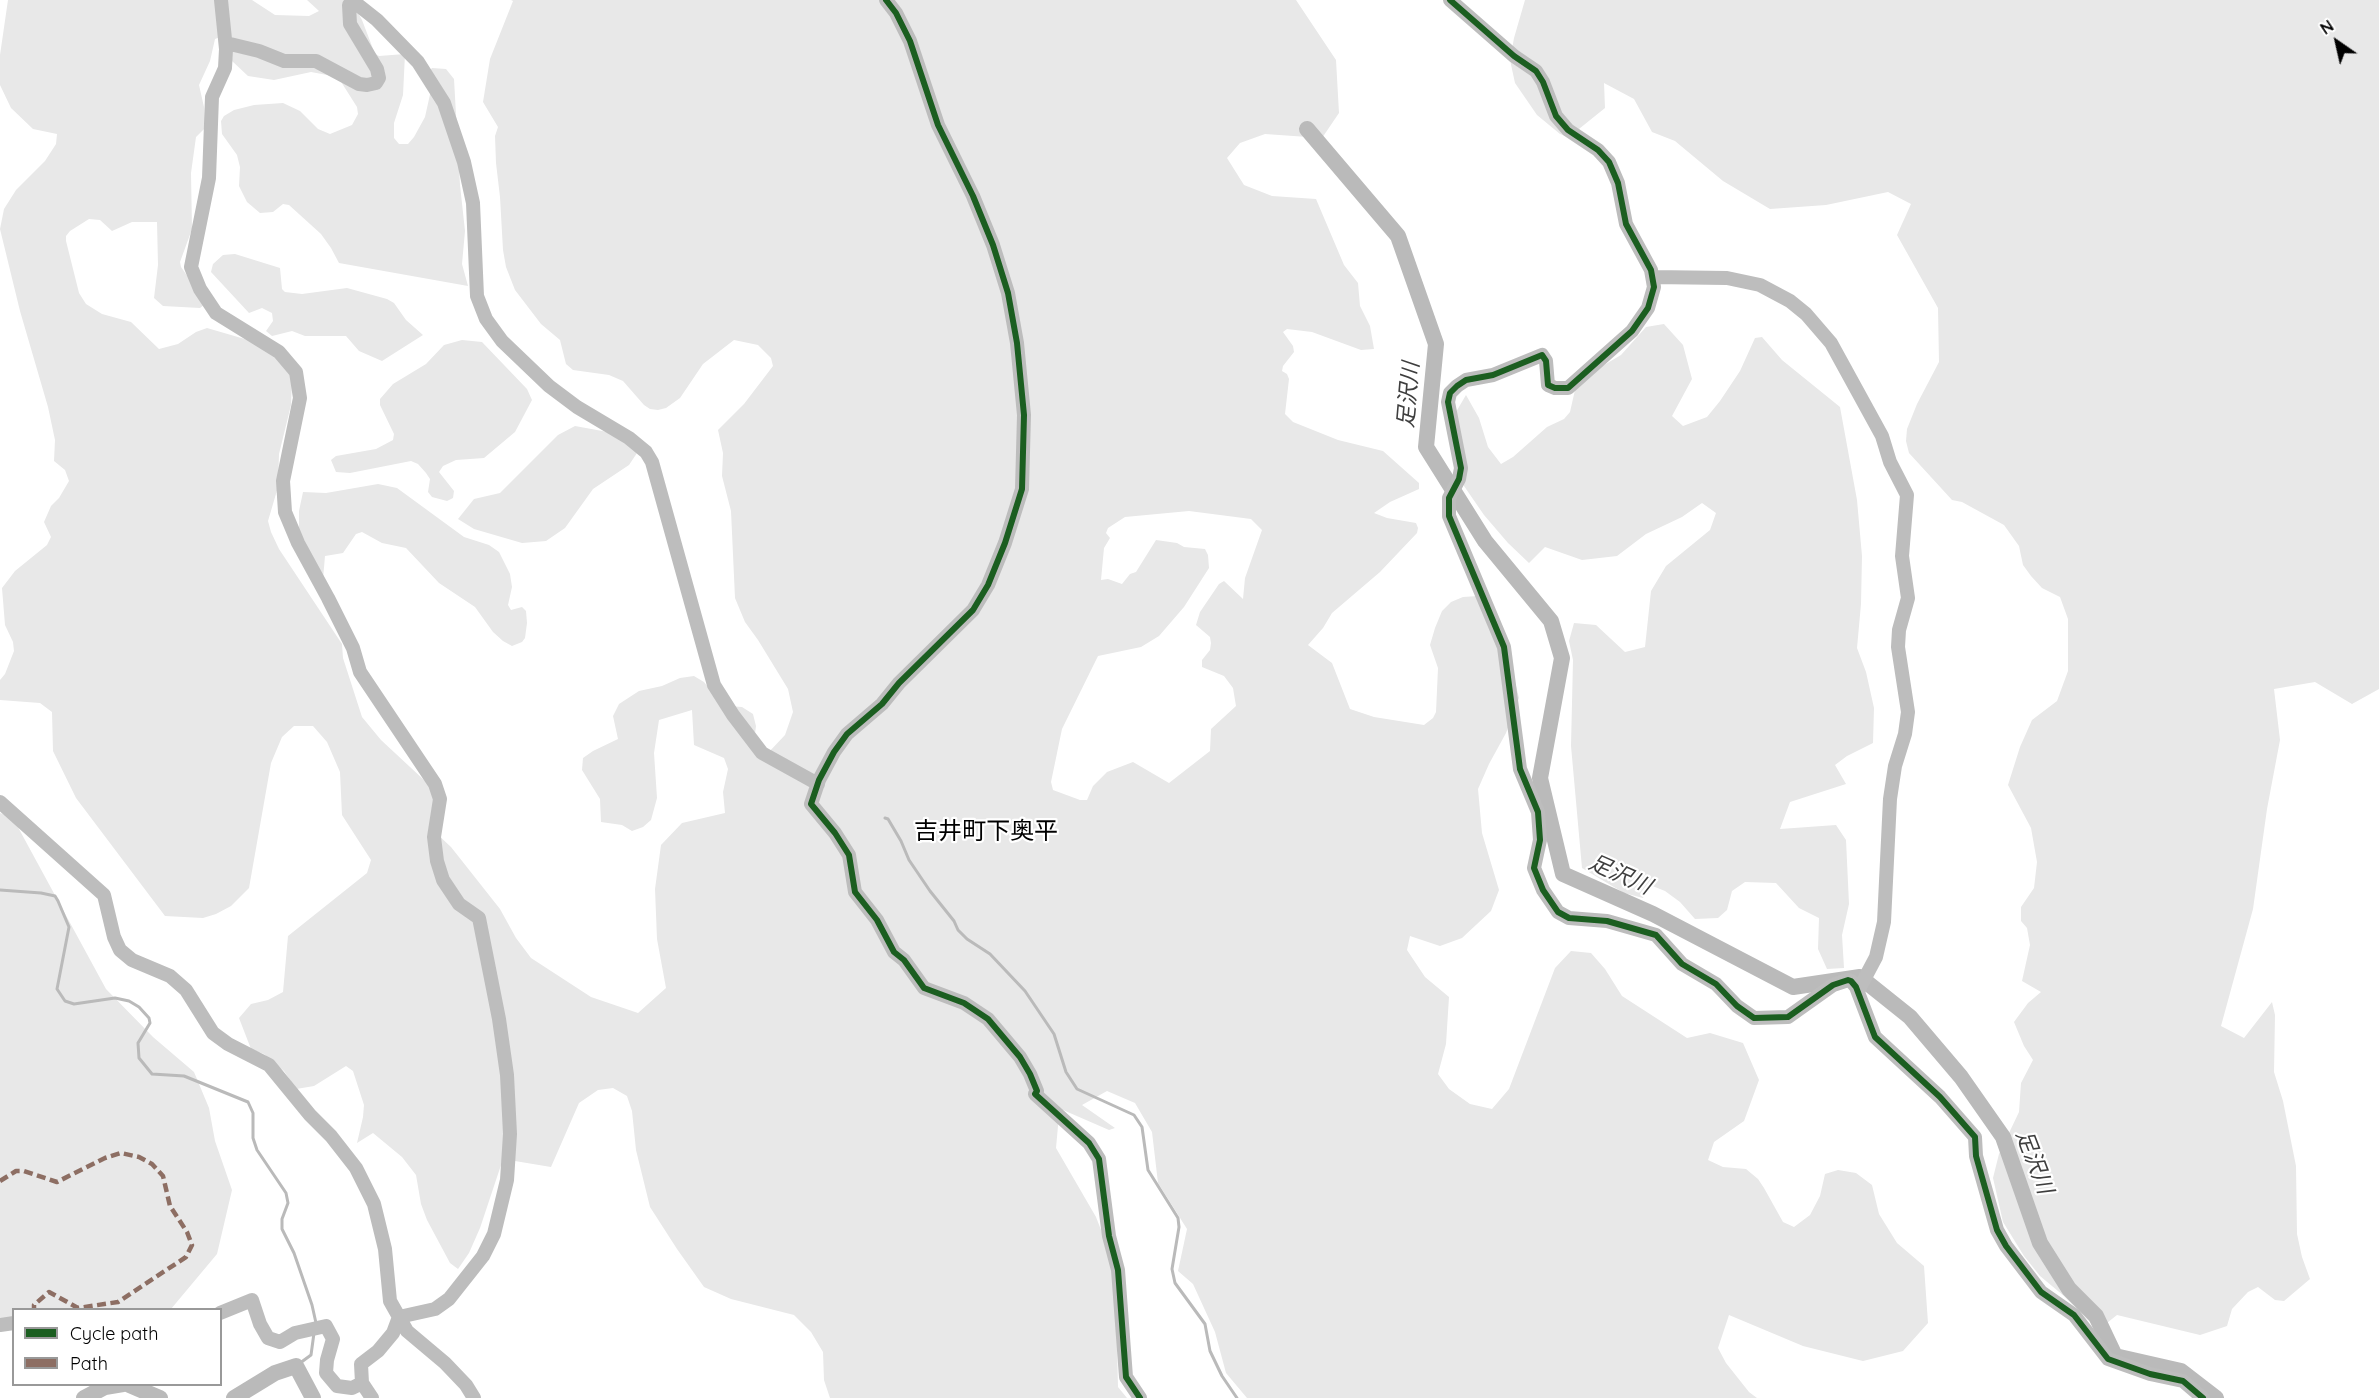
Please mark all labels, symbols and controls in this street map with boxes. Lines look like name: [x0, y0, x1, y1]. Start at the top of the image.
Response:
north arrow: [2307, 12, 2367, 72]
text: N: [2316, 16, 2337, 39]
water label: 足沢川: [1393, 361, 1425, 429]
district label: 吉井町下奥平: [914, 818, 1058, 846]
water label: 足沢川: [1584, 850, 1656, 900]
water label: 足沢川: [2010, 1126, 2058, 1198]
legend: [12, 1308, 222, 1386]
text: Cycle path: [70, 1322, 158, 1345]
text: Path: [70, 1352, 108, 1375]

